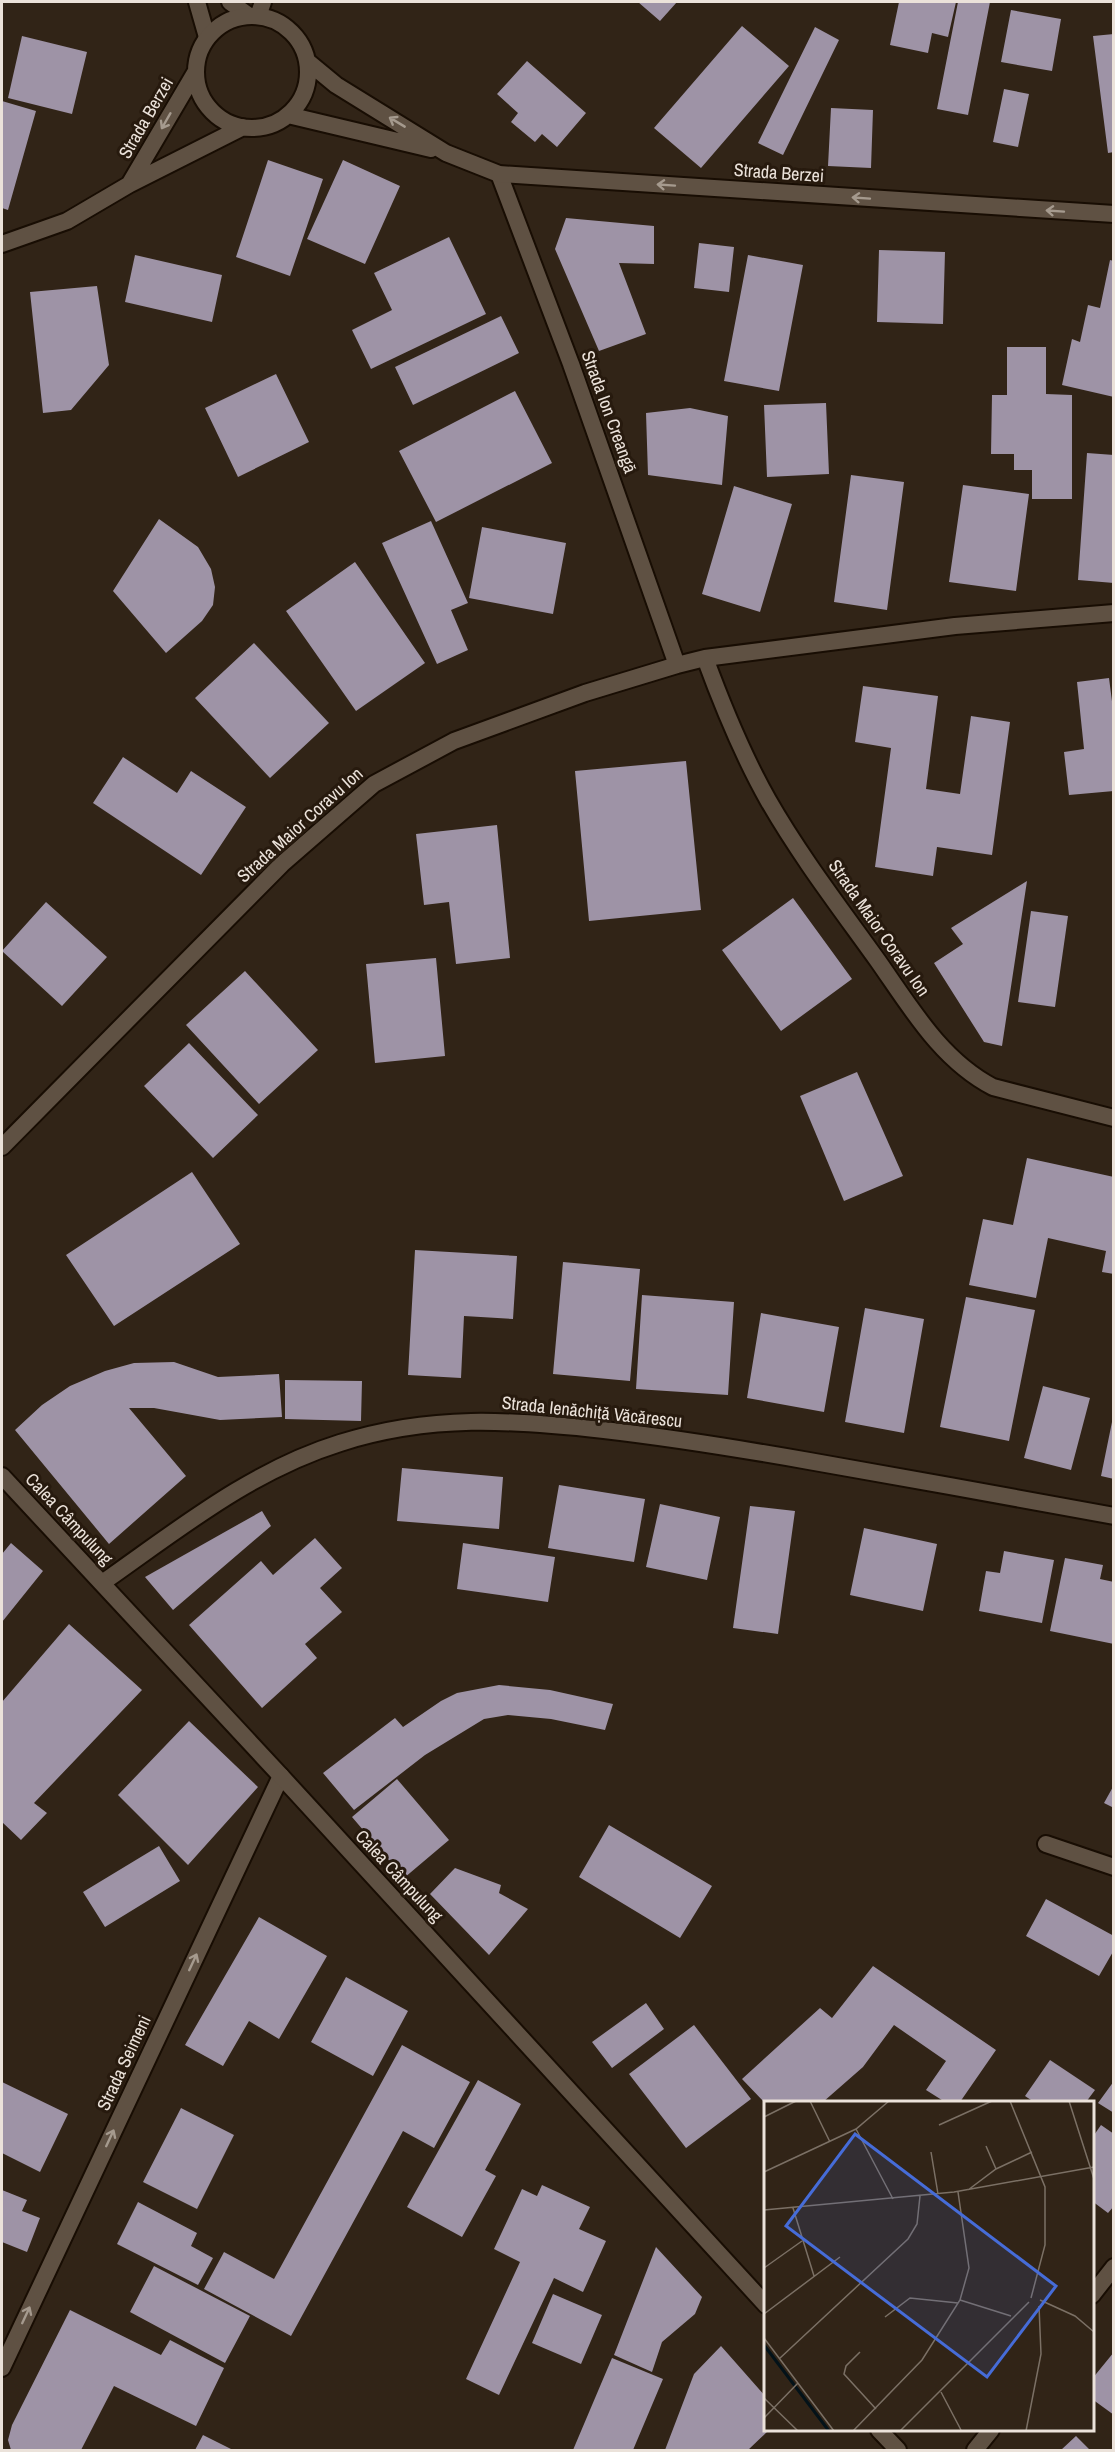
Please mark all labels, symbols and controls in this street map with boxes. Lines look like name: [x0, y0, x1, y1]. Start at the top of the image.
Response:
street label: Strada Berzei: [112, 72, 179, 163]
one-way arrow: [160, 112, 172, 129]
one-way arrow: [389, 116, 406, 128]
street label: Strada Berzei: [733, 157, 825, 188]
one-way arrow: [656, 179, 676, 190]
one-way arrow: [851, 192, 871, 203]
one-way arrow: [1046, 205, 1066, 216]
street label: Strada Ion Creangă: [576, 347, 643, 477]
street label: Strada Maior Coravu Ion: [231, 761, 368, 888]
street label: Strada Maior Coravu Ion: [823, 854, 936, 1001]
street label: Strada Ienăchiță Văcărescu: [501, 1390, 683, 1433]
street label: Calea Câmpulung: [20, 1467, 119, 1571]
street label: Calea Câmpulung: [350, 1824, 449, 1928]
one-way arrow: [187, 1954, 199, 1972]
street label: Strada Seimeni: [91, 2011, 157, 2115]
inset map: [764, 2101, 1094, 2431]
one-way arrow: [104, 2130, 116, 2148]
one-way arrow: [21, 2306, 33, 2324]

